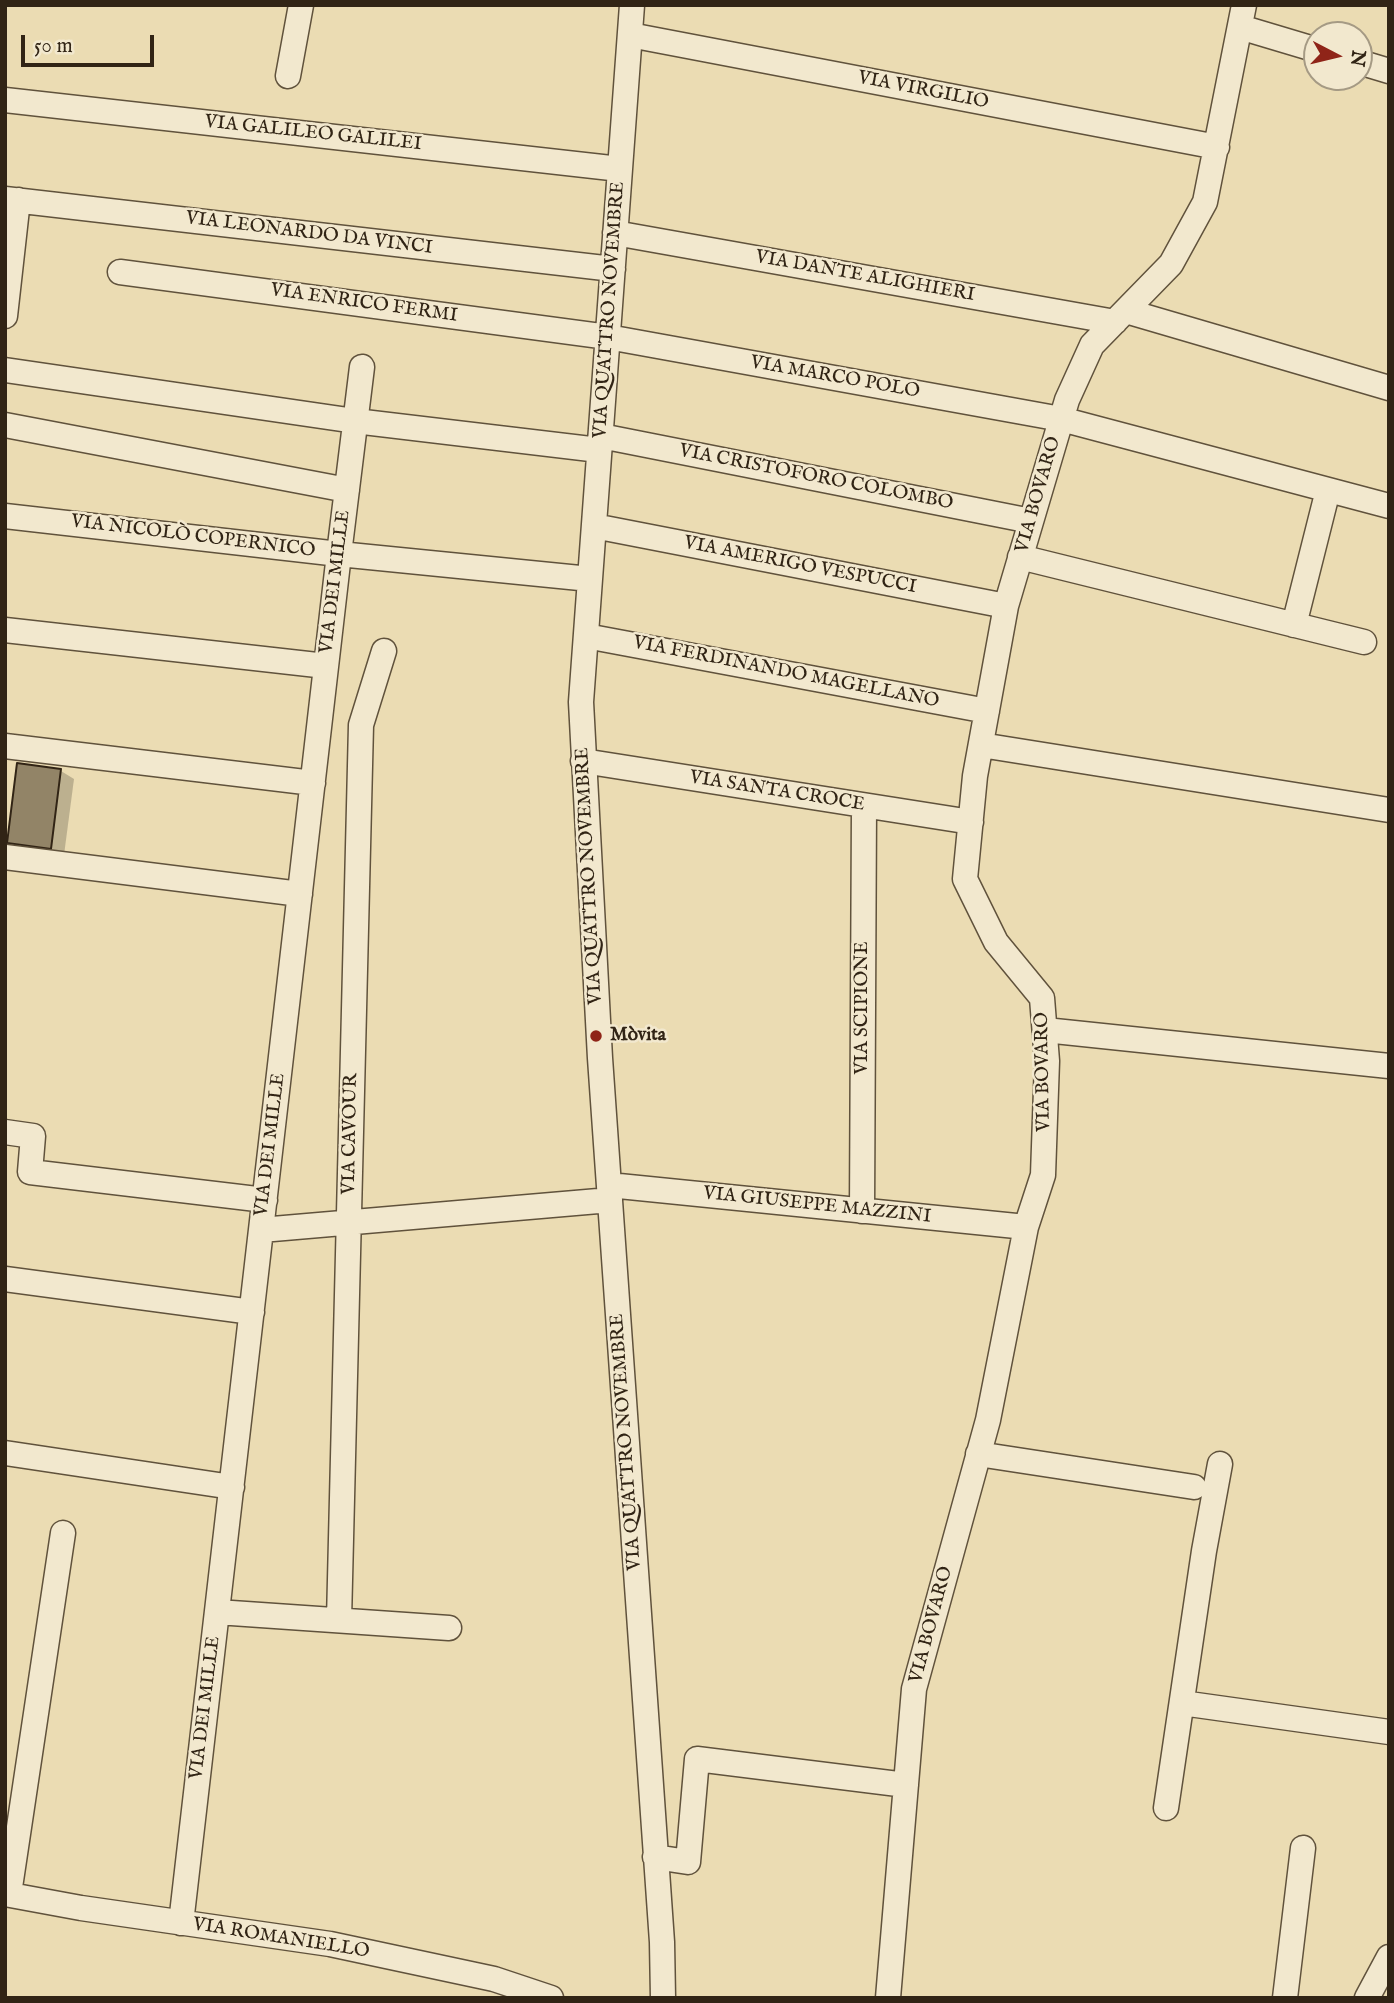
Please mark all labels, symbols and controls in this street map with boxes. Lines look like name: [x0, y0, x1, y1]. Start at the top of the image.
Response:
scale bar: [24, 21, 158, 65]
north arrow: [1303, 21, 1373, 91]
text: 50 m: [34, 33, 73, 60]
text: N: [1344, 49, 1370, 68]
street label: VIA VIRGILIO: [856, 67, 990, 115]
street label: VIA GALILEO GALILEI: [203, 111, 423, 157]
street label: VIA QUATTRO NOVEMBRE: [590, 181, 630, 439]
street label: VIA LEONARDO DA VINCI: [184, 208, 434, 260]
street label: VIA DANTE ALIGHIERI: [754, 246, 976, 308]
street label: VIA ENRICO FERMI: [269, 280, 459, 328]
street label: VIA MARCO POLO: [749, 352, 921, 404]
street label: VIA BOVARO: [1012, 434, 1066, 556]
street label: VIA CRISTOFORO COLOMBO: [677, 440, 955, 516]
street label: VIA DEI MILLE: [316, 509, 356, 655]
street label: VIA NICOLÒ COPERNICO: [70, 511, 316, 563]
street label: VIA AMERIGO VESPUCCI: [682, 532, 918, 600]
street label: VIA FERDINANDO MAGELLANO: [631, 632, 941, 714]
street label: VIA QUATTRO NOVEMBRE: [572, 747, 608, 1005]
street label: VIA SANTA CROCE: [688, 767, 866, 817]
street label: VIA SCIPIONE: [852, 941, 874, 1075]
street label: VIA BOVARO: [1032, 1012, 1056, 1132]
place label: Mòvita: [610, 1025, 666, 1047]
marker: Mòvita: [588, 1028, 604, 1044]
street label: VIA DEI MILLE: [251, 1072, 291, 1218]
street label: VIA CAVOUR: [339, 1073, 363, 1195]
street label: VIA GIUSEPPE MAZZINI: [702, 1183, 932, 1229]
street label: VIA QUATTRO NOVEMBRE: [607, 1313, 647, 1571]
street label: VIA BOVARO: [905, 1564, 959, 1686]
street label: VIA DEI MILLE: [186, 1635, 226, 1781]
street label: VIA ROMANIELLO: [191, 1914, 371, 1964]

